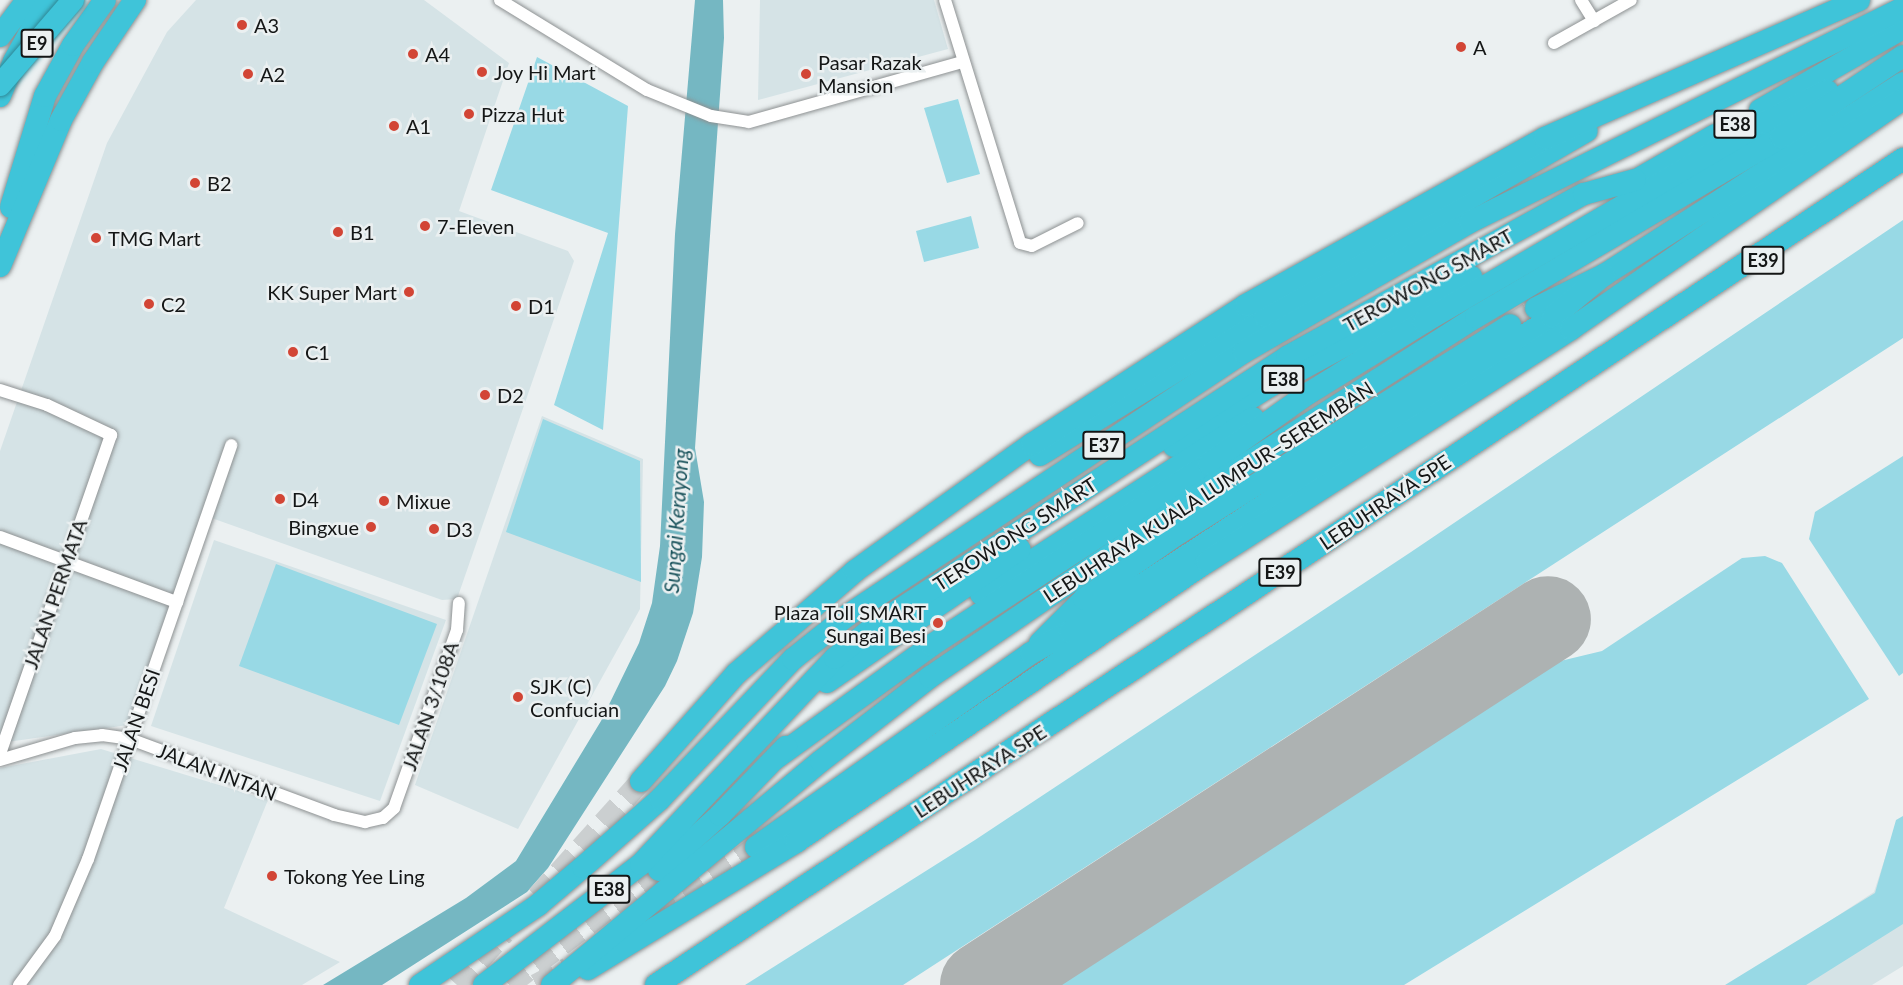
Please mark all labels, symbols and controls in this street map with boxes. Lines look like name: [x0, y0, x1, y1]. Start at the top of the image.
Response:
place label: A3: [254, 13, 279, 37]
marker: A3: [235, 18, 249, 32]
road number: E9: [20, 28, 54, 58]
place label: A: [1473, 35, 1487, 59]
marker: A: [1454, 40, 1468, 54]
place label: A4: [425, 42, 450, 66]
marker: A4: [406, 47, 420, 61]
place label: Pasar Razak Mansion: [818, 51, 922, 98]
place label: Joy Hi Mart: [494, 60, 596, 84]
place label: A2: [260, 62, 285, 86]
marker: Joy Hi Mart: [475, 65, 489, 79]
marker: A2: [241, 67, 255, 81]
marker: Pasar Razak Mansion: [799, 67, 813, 81]
place label: Pizza Hut: [481, 102, 564, 126]
marker: Pizza Hut: [462, 107, 476, 121]
road number: E38: [1712, 109, 1758, 139]
place label: A1: [406, 114, 431, 138]
marker: A1: [387, 119, 401, 133]
place label: B2: [207, 171, 232, 195]
marker: B2: [188, 176, 202, 190]
place label: 7-Eleven: [437, 214, 514, 238]
marker: 7-Eleven: [418, 219, 432, 233]
place label: B1: [350, 220, 375, 244]
street label: TEROWONG SMART: [1339, 223, 1517, 337]
marker: B1: [331, 225, 345, 239]
place label: TMG Mart: [108, 226, 201, 250]
marker: TMG Mart: [89, 231, 103, 245]
road number: E39: [1740, 245, 1786, 275]
place label: KK Super Mart: [267, 280, 397, 304]
marker: KK Super Mart: [402, 285, 416, 299]
place label: C2: [161, 292, 186, 316]
place label: D1: [528, 294, 555, 318]
marker: C2: [142, 297, 156, 311]
marker: D1: [509, 299, 523, 313]
place label: C1: [305, 340, 330, 364]
marker: C1: [286, 345, 300, 359]
road number: E38: [1260, 364, 1306, 394]
street label: LEBUHRAYA KUALA LUMPUR–SEREMBAN: [1038, 376, 1378, 608]
place label: D2: [497, 383, 524, 407]
marker: D2: [478, 388, 492, 402]
road number: E37: [1082, 430, 1126, 460]
water label: Sungai Kerayong: [658, 448, 694, 594]
street label: LEBUHRAYA SPE: [1315, 449, 1455, 555]
street label: TEROWONG SMART: [929, 472, 1101, 596]
place label: D4: [292, 487, 319, 511]
place label: Mixue: [396, 489, 451, 513]
marker: D4: [273, 492, 287, 506]
marker: Mixue: [377, 494, 391, 508]
place label: Bingxue: [288, 515, 359, 539]
street label: JALAN PERMATA: [18, 516, 92, 672]
place label: D3: [446, 517, 473, 541]
marker: Bingxue: [364, 520, 378, 534]
marker: D3: [427, 522, 441, 536]
road number: E39: [1258, 557, 1302, 587]
place label: Plaza Toll SMART Sungai Besi: [773, 600, 926, 647]
marker: Plaza Toll SMART Sungai Besi: [931, 616, 945, 630]
street label: JALAN 3/108A: [397, 638, 463, 774]
street label: JALAN BESI: [107, 666, 165, 774]
place label: SJK (C) Confucian: [530, 674, 619, 721]
marker: SJK (C) Confucian: [511, 690, 525, 704]
street label: LEBUHRAYA SPE: [909, 719, 1051, 823]
street label: JALAN INTAN: [154, 738, 280, 806]
place label: Tokong Yee Ling: [284, 864, 425, 888]
marker: Tokong Yee Ling: [265, 869, 279, 883]
road number: E38: [586, 874, 632, 904]

